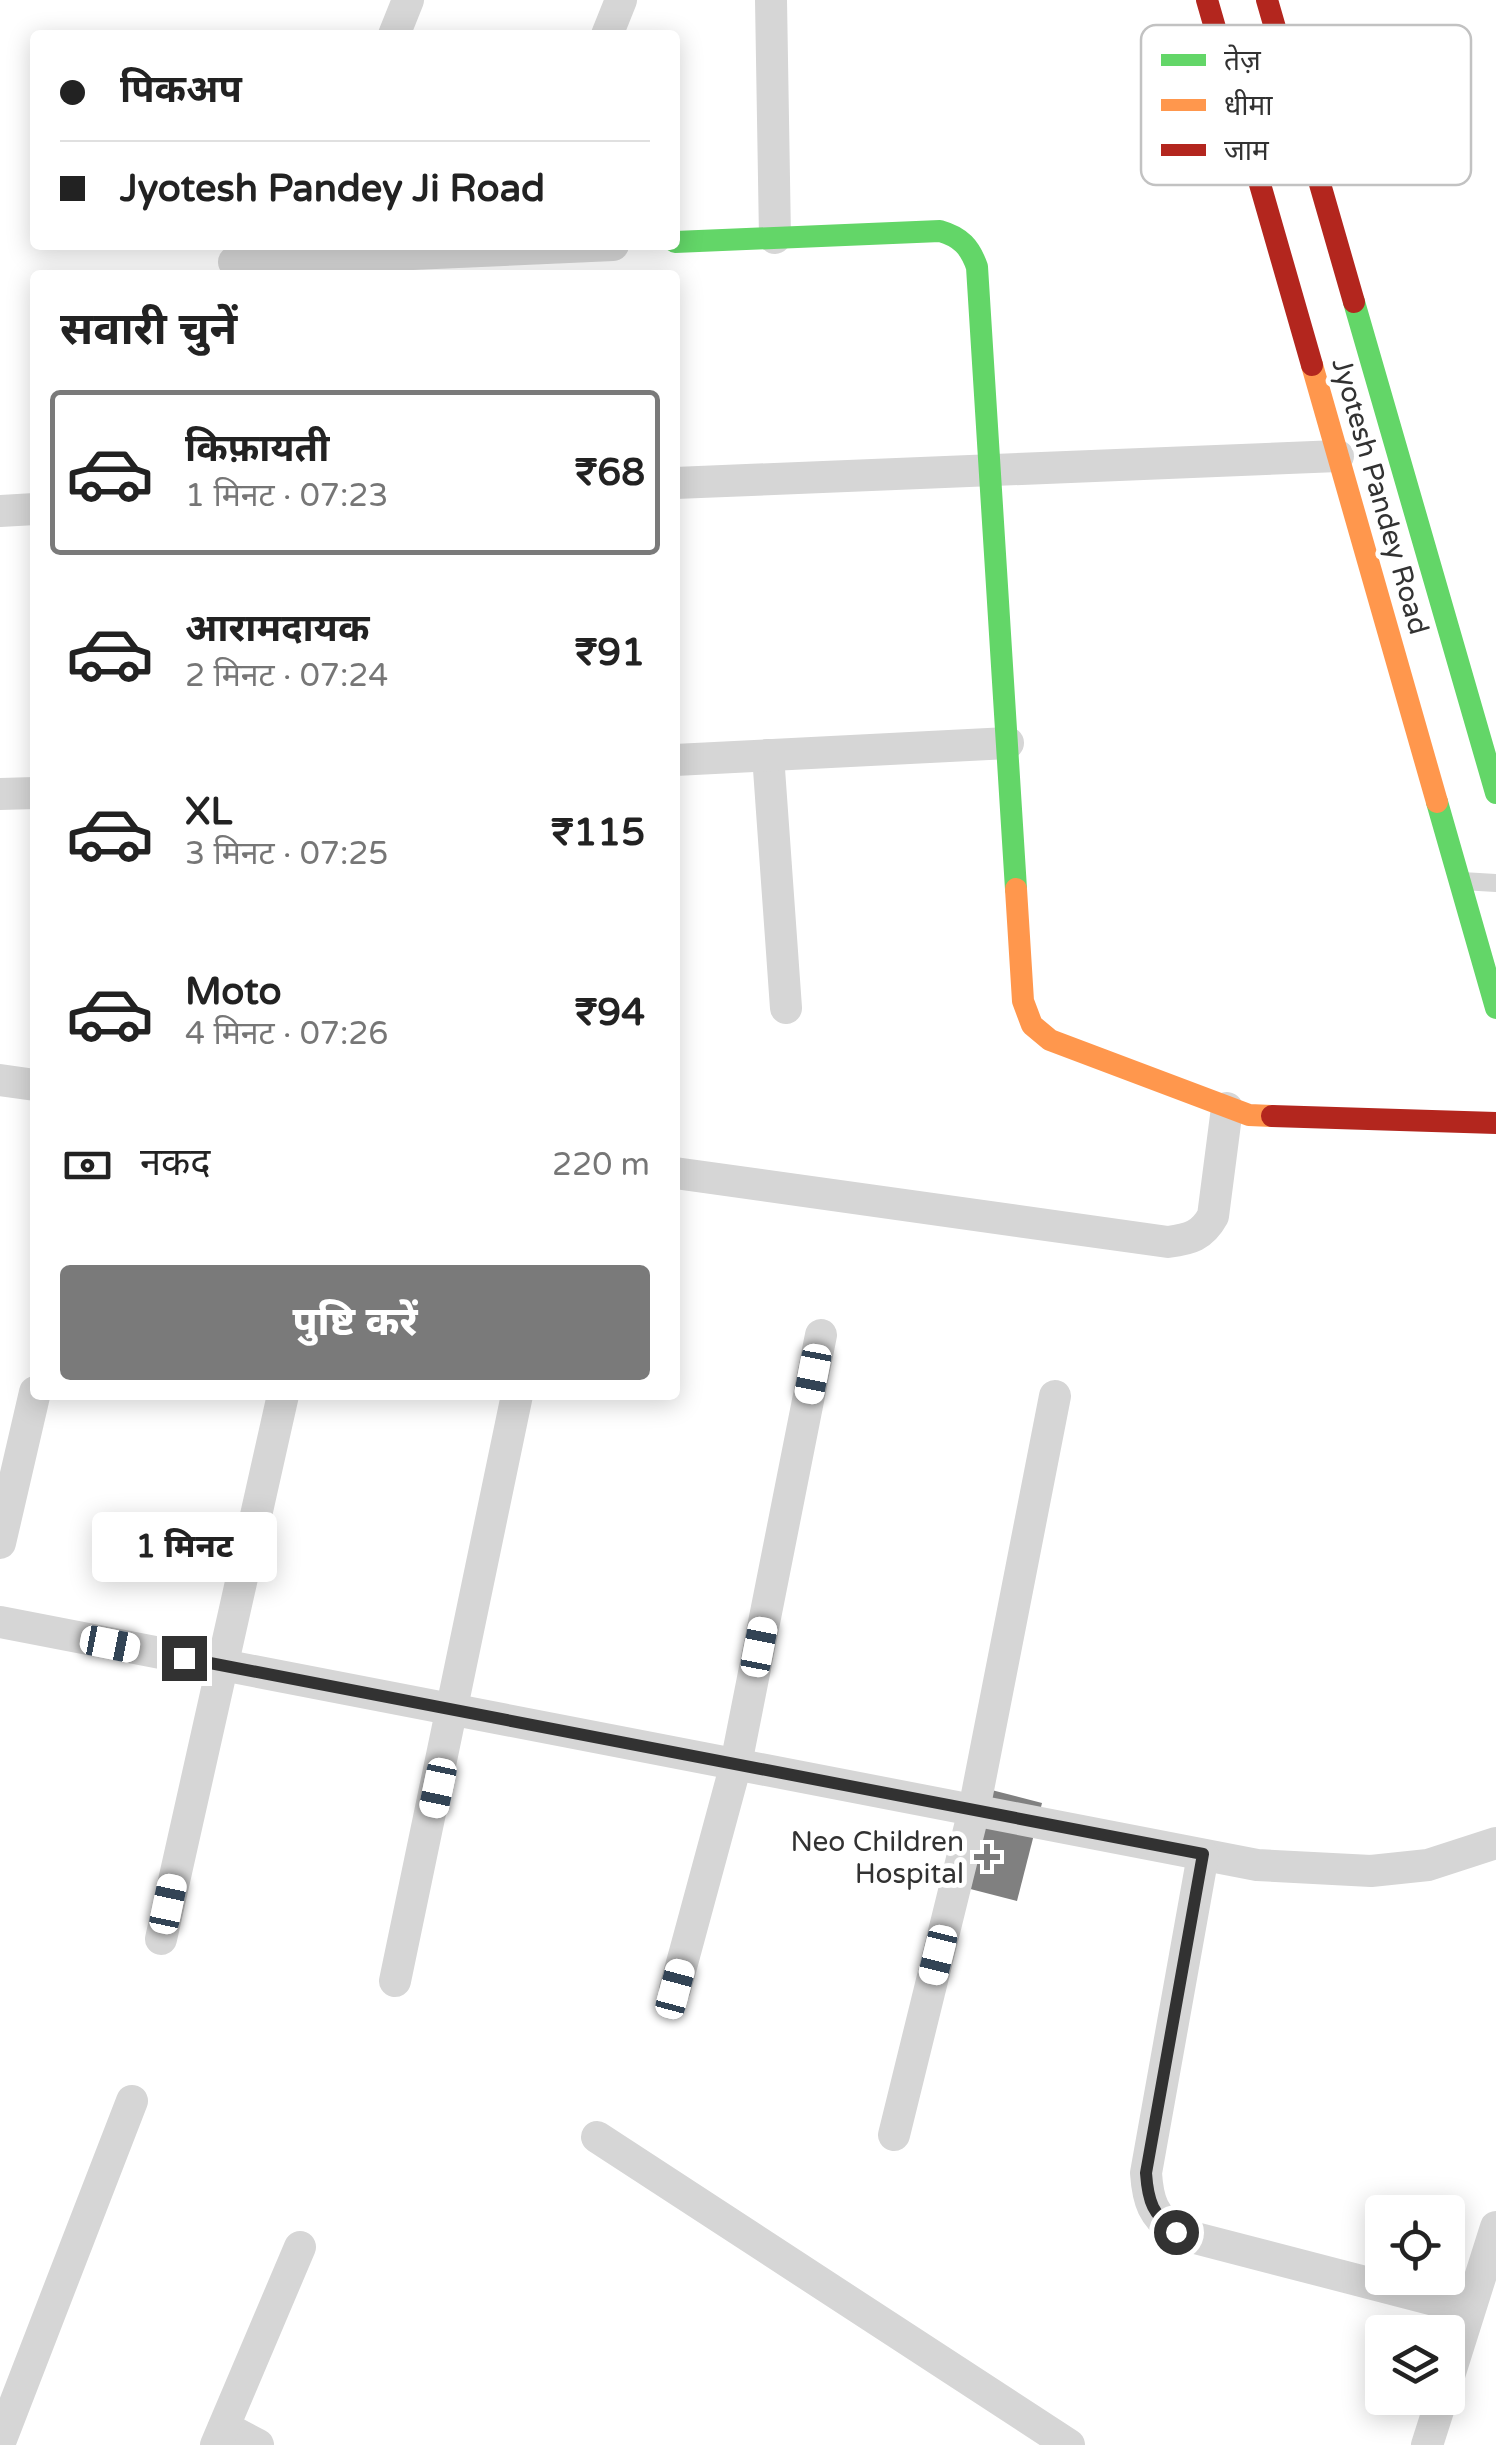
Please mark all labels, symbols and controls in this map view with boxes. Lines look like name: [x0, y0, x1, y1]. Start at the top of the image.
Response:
legend: [1141, 25, 1471, 185]
text: तेज़: [1224, 44, 1262, 78]
text: पिकअप: [120, 67, 242, 113]
text: धीमा: [1224, 89, 1273, 123]
text: जाम: [1224, 134, 1270, 168]
text: Jyotesh Pandey Ji Road: [120, 166, 545, 212]
text: सवारी चुनें: [60, 303, 237, 357]
street label: Jyotesh Pandey Road: [1324, 354, 1436, 638]
text: किफ़ायती: [185, 426, 329, 472]
icon: car: [65, 428, 155, 518]
text: ₹68: [575, 450, 645, 496]
text: 1 मिनट · 07:23: [185, 477, 388, 515]
text: आरामदायक: [185, 606, 369, 652]
icon: car: [65, 608, 155, 698]
text: ₹91: [575, 630, 645, 676]
text: 2 मिनट · 07:24: [185, 657, 388, 695]
icon: car: [65, 788, 155, 878]
text: XL: [185, 789, 232, 835]
text: ₹115: [551, 810, 645, 856]
text: 3 मिनट · 07:25: [185, 835, 388, 873]
icon: car: [65, 968, 155, 1058]
text: Moto: [185, 969, 281, 1015]
text: ₹94: [575, 990, 645, 1036]
text: 4 मिनट · 07:26: [185, 1015, 388, 1053]
icon: cash: [60, 1138, 115, 1193]
text: नकद: [140, 1140, 210, 1186]
text: 220 m: [552, 1146, 650, 1184]
button: पुष्टि करें: [60, 1265, 650, 1380]
car: [793, 1342, 833, 1406]
callout: 1 मिनट: [91, 1513, 276, 1583]
text: 1 मिनट: [136, 1528, 233, 1566]
car: [739, 1615, 779, 1679]
car: [78, 1624, 142, 1664]
route end: [162, 1636, 207, 1681]
car: [417, 1756, 459, 1820]
place label: Neo Children Hospital: [790, 1825, 964, 1891]
marker: Neo Children Hospital: [974, 1844, 1000, 1870]
car: [147, 1872, 189, 1936]
car: [916, 1922, 960, 1988]
car: [653, 1956, 697, 2022]
map controls: [1365, 2195, 1465, 2415]
button: locate: [1365, 2195, 1465, 2295]
route start: [1154, 2210, 1199, 2255]
button: layers: [1365, 2315, 1465, 2415]

